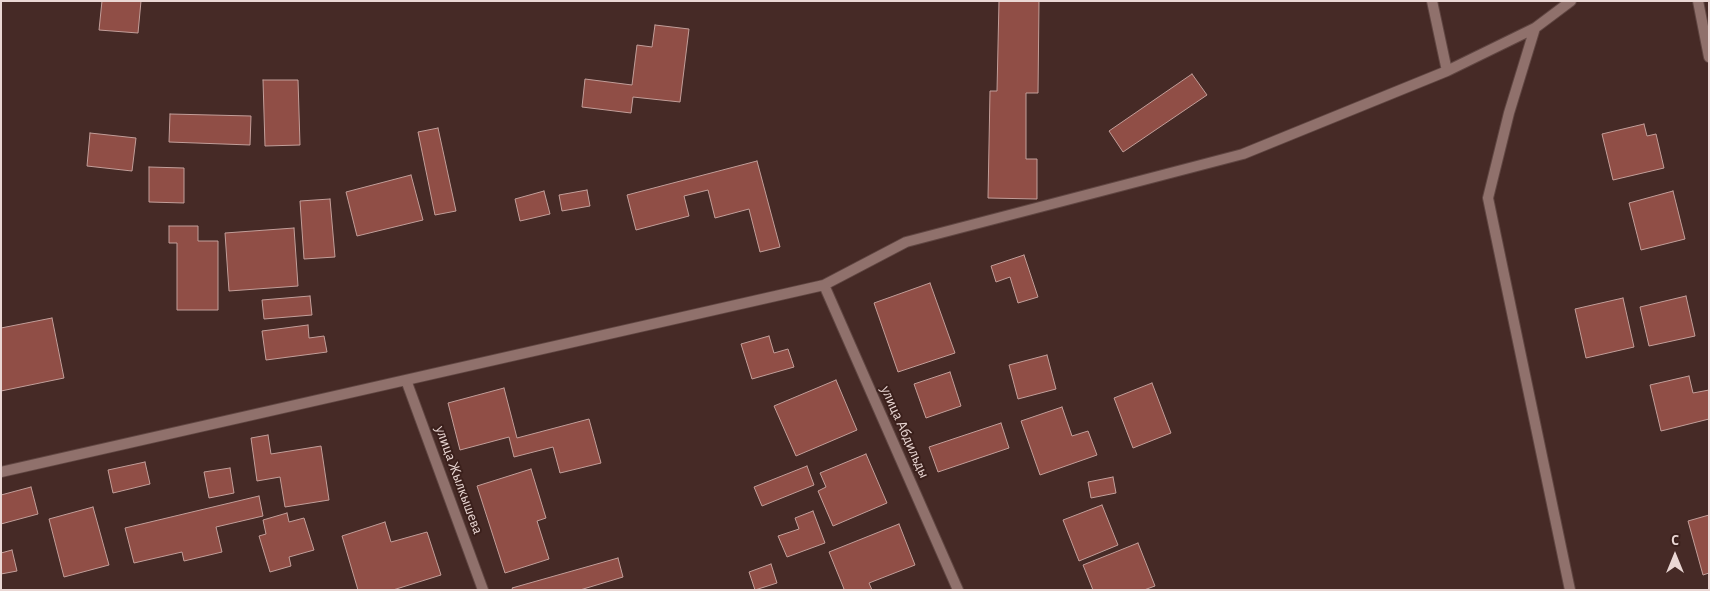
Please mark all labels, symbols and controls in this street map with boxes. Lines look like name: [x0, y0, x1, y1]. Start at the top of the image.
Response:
street label: улица Абдильды: [877, 383, 933, 481]
street label: улица Жылкышева: [431, 423, 487, 537]
north arrow: [1650, 531, 1700, 581]
text: С: [1671, 534, 1679, 548]

